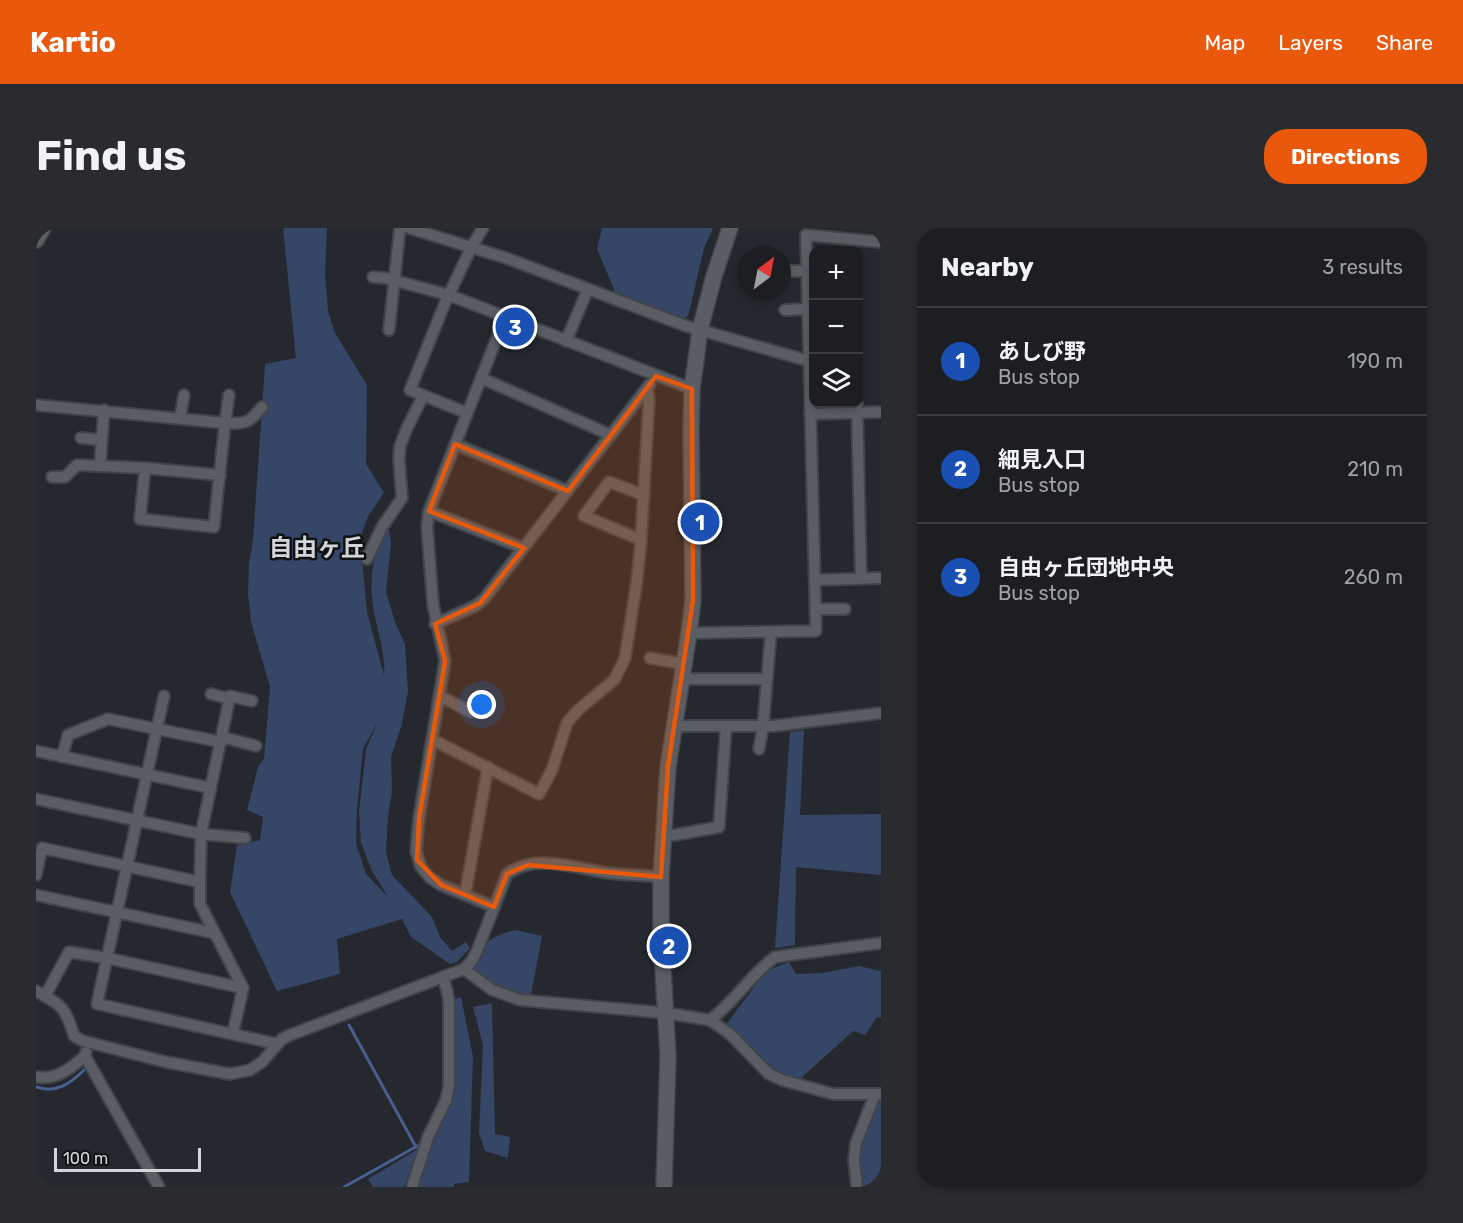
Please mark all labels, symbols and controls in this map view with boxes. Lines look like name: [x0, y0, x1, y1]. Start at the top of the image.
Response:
text: Kartio: [30, 26, 116, 59]
text: Map: [1204, 30, 1245, 55]
text: Layers: [1278, 30, 1343, 55]
text: Share: [1376, 30, 1433, 55]
button: Directions: [1264, 129, 1427, 184]
text: Find us: [36, 131, 187, 181]
north arrow: [737, 246, 791, 300]
map controls: [809, 246, 863, 408]
button: +: [809, 246, 863, 300]
text: Nearby: [941, 252, 1034, 283]
text: 3 results: [1322, 255, 1403, 279]
button: −: [809, 300, 863, 354]
pin: 3: [496, 304, 534, 350]
text: あしび野: [998, 338, 1086, 365]
text: 1: [956, 349, 965, 373]
text: 190 m: [1347, 349, 1403, 373]
button: layers: [809, 354, 863, 408]
text: Bus stop: [998, 365, 1080, 389]
text: 細見入口: [998, 446, 1086, 473]
text: 2: [954, 457, 967, 481]
text: 210 m: [1347, 457, 1403, 481]
text: Bus stop: [998, 473, 1080, 497]
pin: 1: [680, 500, 720, 544]
district label: 自由ヶ丘: [269, 534, 365, 562]
text: 自由ヶ丘団地中央: [998, 554, 1174, 581]
text: 3: [954, 565, 967, 589]
text: 260 m: [1344, 565, 1403, 589]
text: Bus stop: [998, 581, 1080, 605]
your location: [467, 690, 496, 719]
pin: 2: [650, 924, 688, 968]
scale bar: [54, 1145, 201, 1172]
text: 100 m: [63, 1149, 108, 1168]

